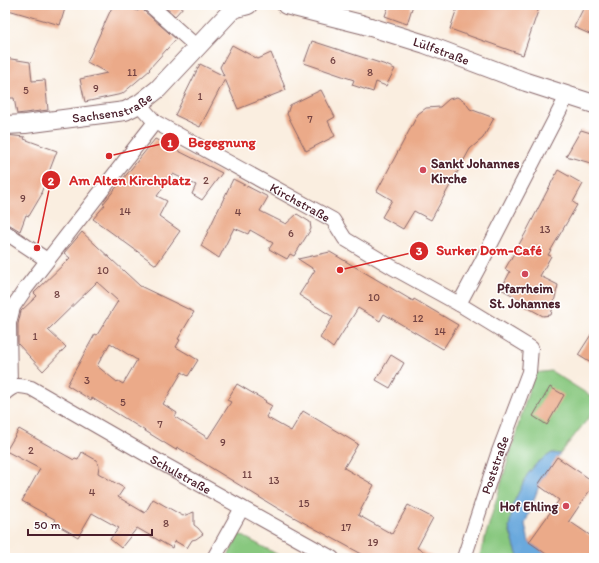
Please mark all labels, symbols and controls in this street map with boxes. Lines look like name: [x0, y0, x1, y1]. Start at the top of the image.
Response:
street label: Lülfstraße: [411, 33, 472, 68]
house number: 6: [330, 54, 336, 67]
house number: 11: [127, 66, 137, 79]
house number: 8: [367, 66, 373, 79]
house number: 9: [93, 82, 99, 95]
house number: 5: [23, 84, 29, 97]
street label: Sachsenstraße: [71, 89, 155, 125]
house number: 1: [197, 90, 203, 103]
house number: 7: [307, 113, 313, 126]
callout: Begegnung: [160, 129, 264, 155]
text: Begegnung: [188, 134, 257, 151]
text: 1: [167, 136, 173, 150]
place label: Sankt Johannes Kirche: [431, 156, 520, 186]
marker: Sankt Johannes Kirche: [418, 165, 428, 175]
callout: Am Alten Kirchplatz: [41, 167, 199, 193]
text: Am Alten Kirchplatz: [68, 172, 191, 189]
text: 2: [48, 174, 55, 188]
house number: 2: [203, 174, 209, 187]
street label: Kirchstraße: [268, 179, 333, 225]
house number: 9: [20, 192, 26, 205]
house number: 14: [119, 205, 131, 218]
house number: 4: [235, 206, 242, 219]
house number: 13: [539, 223, 551, 236]
house number: 6: [288, 227, 294, 240]
callout: Surker Dom-Café: [409, 238, 550, 264]
text: Surker Dom-Café: [436, 242, 542, 259]
text: 3: [416, 244, 423, 258]
house number: 10: [97, 264, 109, 277]
marker: Pfarrheim St. Johannes: [520, 269, 530, 279]
place label: Pfarrheim St. Johannes: [490, 281, 561, 311]
house number: 8: [54, 288, 60, 301]
house number: 10: [368, 291, 380, 304]
house number: 12: [413, 312, 424, 325]
house number: 14: [434, 325, 446, 338]
house number: 1: [32, 330, 38, 343]
house number: 3: [84, 374, 90, 387]
house number: 5: [120, 396, 126, 409]
house number: 7: [157, 418, 163, 431]
street label: Poststraße: [478, 434, 512, 496]
house number: 9: [220, 436, 226, 449]
house number: 2: [28, 444, 34, 457]
street label: Schulstraße: [148, 451, 214, 497]
house number: 11: [242, 468, 252, 481]
house number: 13: [268, 474, 280, 487]
house number: 4: [89, 486, 96, 499]
house number: 15: [299, 497, 310, 510]
place label: Hof Ehling: [500, 499, 558, 515]
marker: Hof Ehling: [561, 501, 571, 511]
scale bar: [28, 511, 152, 537]
house number: 8: [163, 517, 169, 530]
text: 50 m: [34, 518, 60, 532]
house number: 17: [341, 521, 352, 534]
house number: 19: [368, 536, 379, 549]

